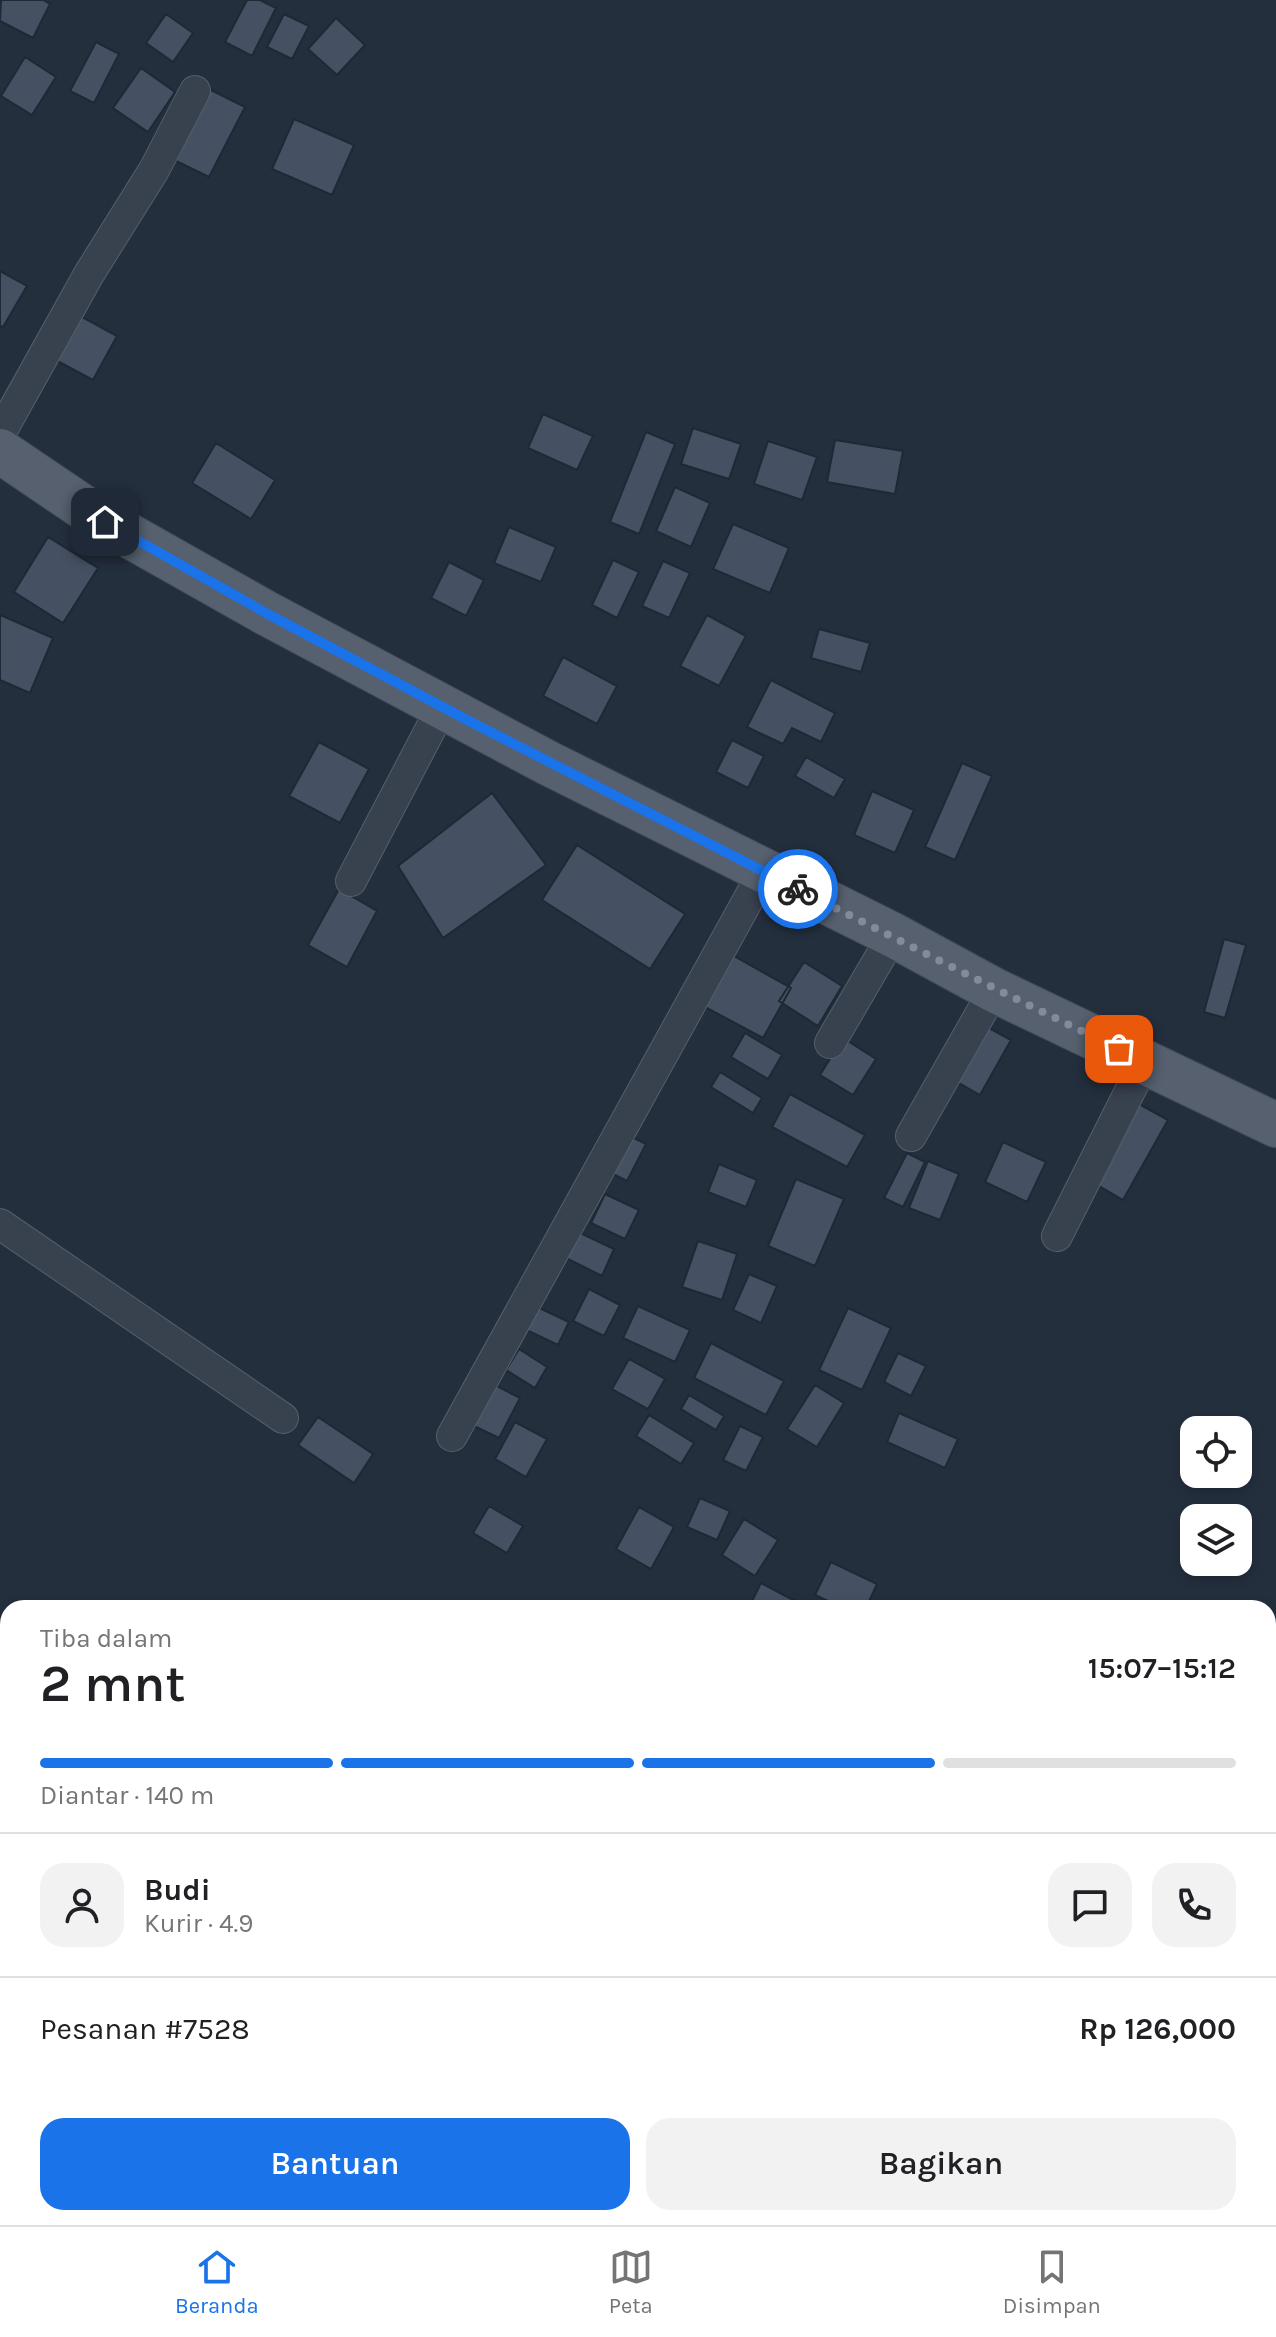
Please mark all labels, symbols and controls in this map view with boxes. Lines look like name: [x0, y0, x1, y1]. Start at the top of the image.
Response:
pin: [71, 488, 139, 556]
icon: home: [83, 500, 127, 544]
courier: [758, 849, 838, 929]
icon: bike: [776, 867, 820, 911]
pin: [1085, 1015, 1153, 1083]
icon: bag: [1097, 1027, 1141, 1071]
map controls: [1180, 1416, 1252, 1576]
button: locate: [1180, 1416, 1252, 1488]
button: layers: [1180, 1504, 1252, 1576]
text: Tiba dalam: [40, 1623, 172, 1654]
text: 15:07–15:12: [1088, 1650, 1236, 1686]
text: 2 mnt: [40, 1653, 186, 1714]
text: Diantar · 140 m: [40, 1780, 214, 1811]
button: person: [40, 1863, 124, 1947]
button: chat: [1048, 1863, 1132, 1947]
button: phone: [1152, 1863, 1236, 1947]
text: Budi: [144, 1872, 211, 1908]
text: Kurir · 4.9: [144, 1908, 253, 1939]
text: Pesanan #7528: [40, 2011, 250, 2047]
text: Rp 126,000: [1079, 2011, 1236, 2047]
button: Bantuan: [40, 2118, 630, 2210]
button: Bagikan: [646, 2118, 1236, 2210]
tab: Beranda: [175, 2245, 259, 2319]
tab: Peta: [609, 2245, 653, 2319]
tab: Disimpan: [1003, 2245, 1101, 2319]

